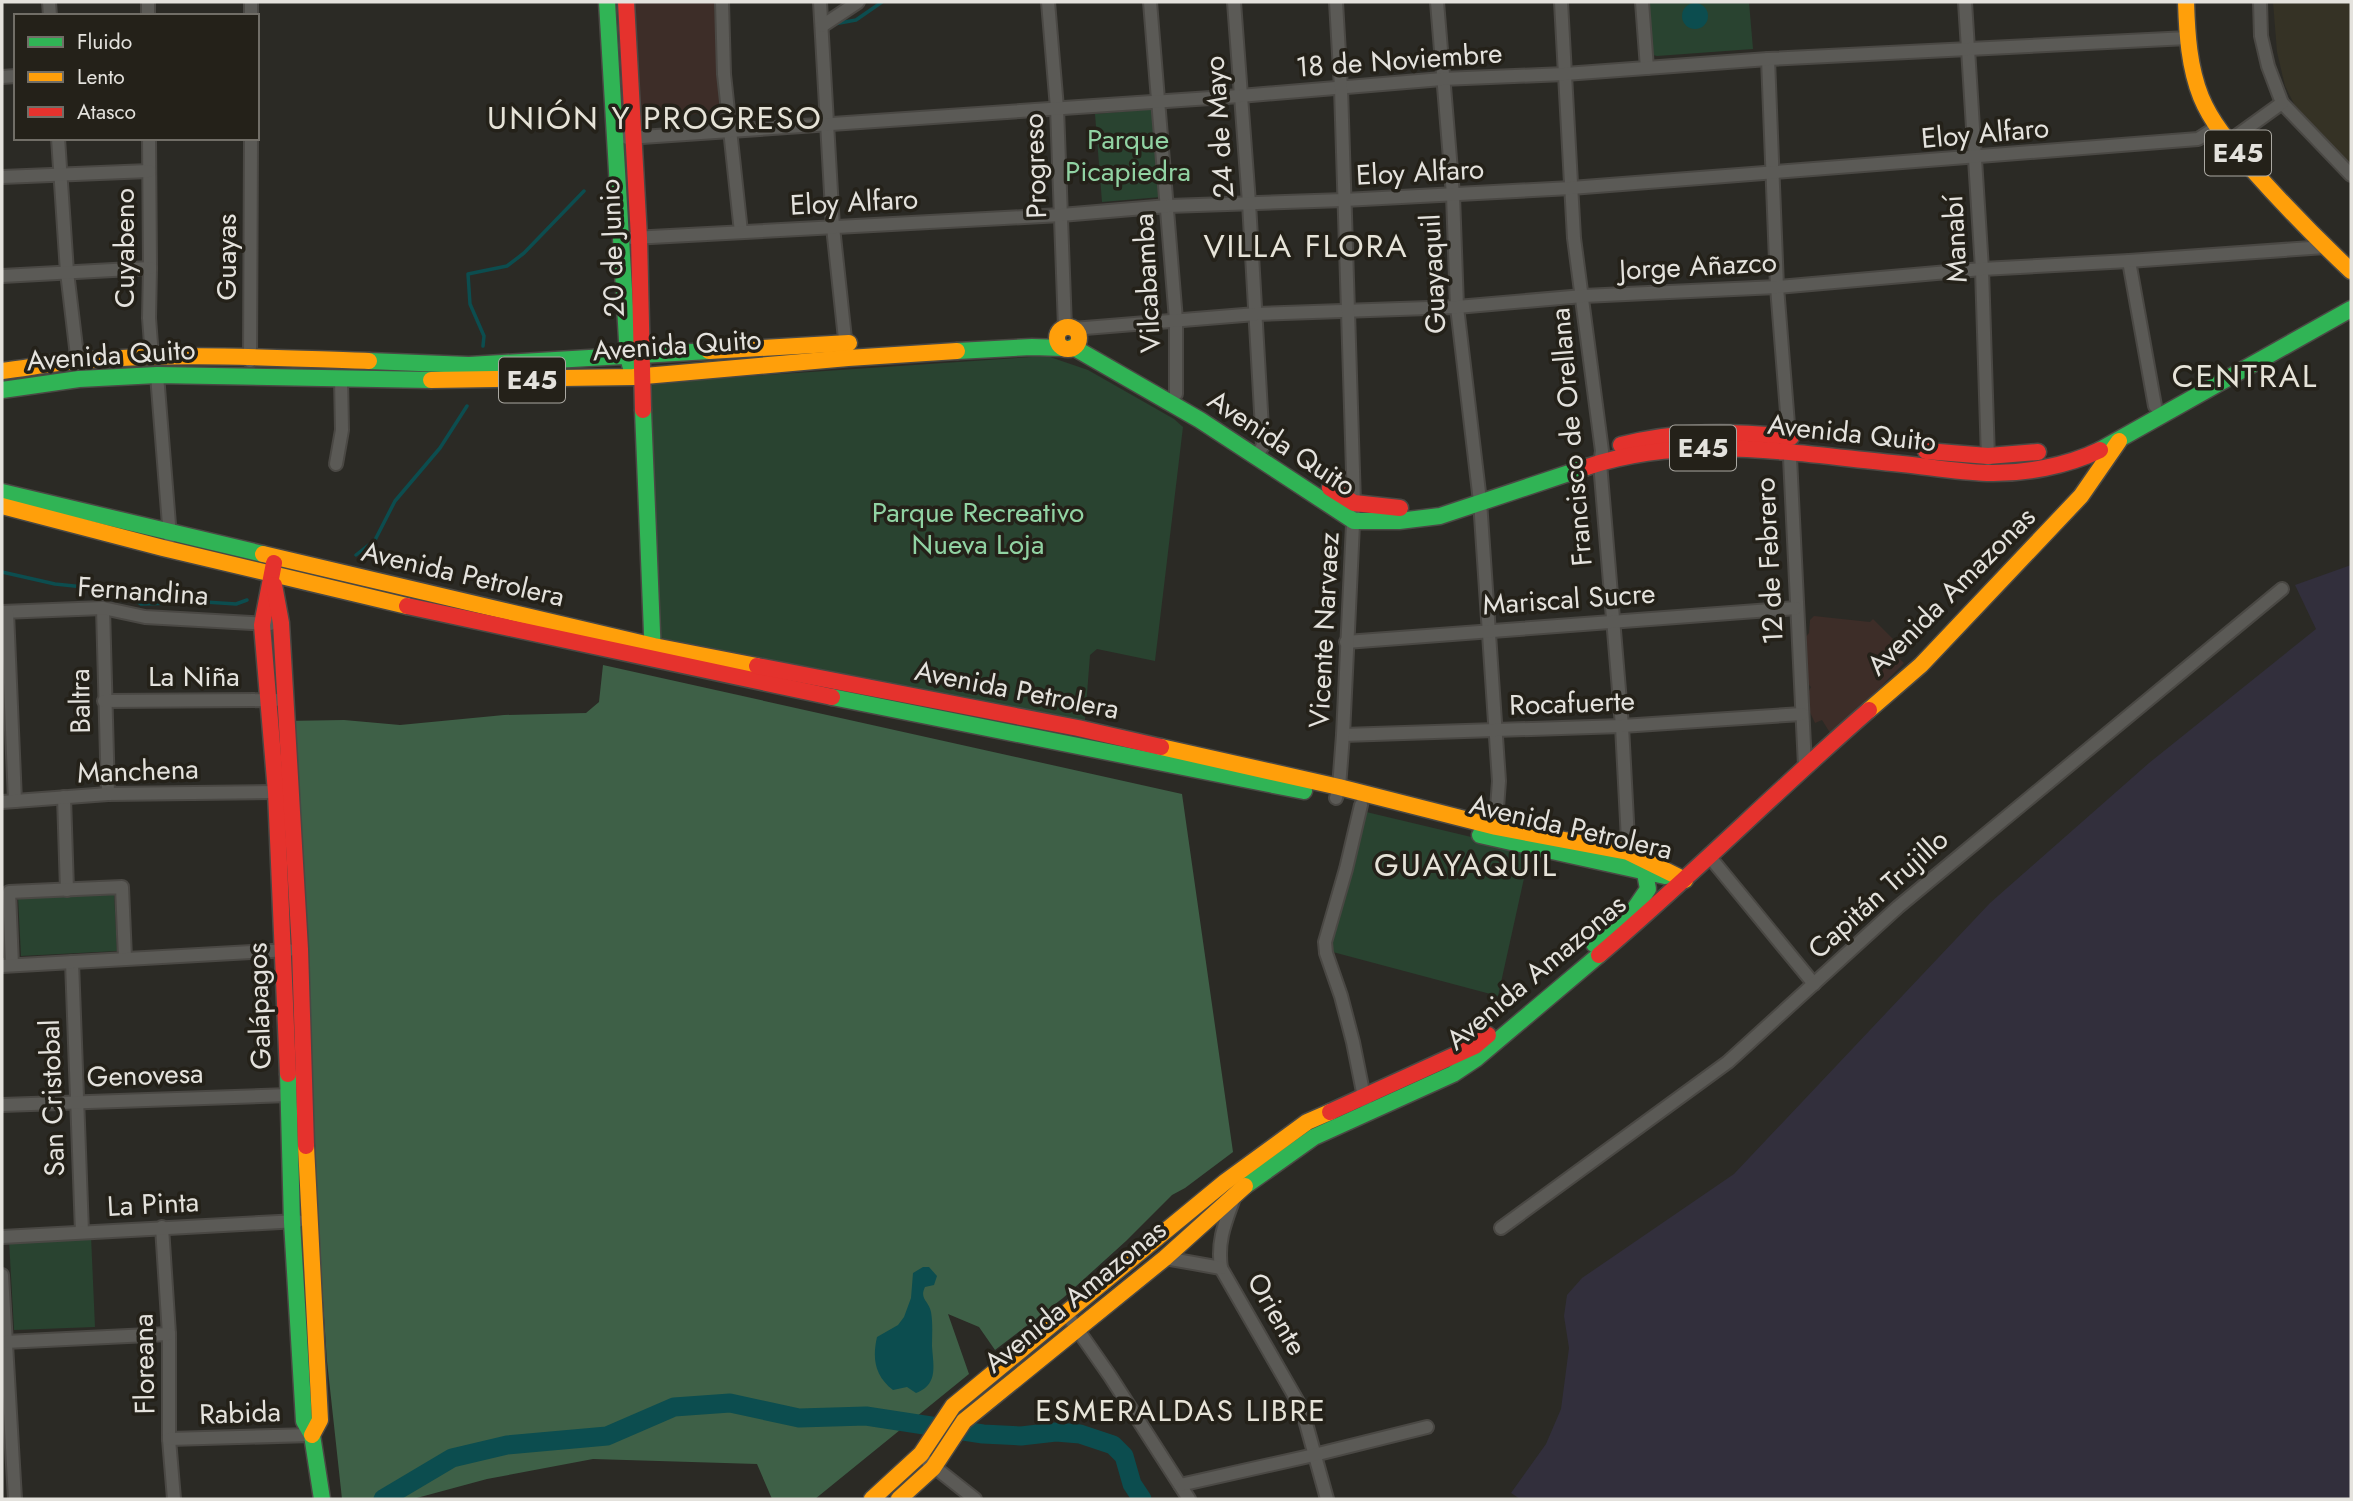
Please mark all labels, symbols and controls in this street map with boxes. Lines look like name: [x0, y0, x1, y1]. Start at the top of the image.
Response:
legend: [14, 14, 259, 140]
text: Fluido: [77, 27, 132, 57]
street label: 18 de Noviembre: [1294, 32, 1504, 88]
street label: 24 de Mayo: [1194, 54, 1244, 200]
text: Lento: [77, 62, 125, 92]
district label: UNIÓN Y PROGRESO: [487, 95, 823, 141]
text: Atasco: [77, 97, 136, 127]
street label: Eloy Alfaro: [1919, 107, 2051, 159]
street label: Progreso: [1013, 113, 1057, 219]
park label: Parque Picapiedra: [1065, 119, 1191, 192]
road number: E45: [2205, 130, 2271, 176]
street label: Eloy Alfaro: [1355, 148, 1485, 196]
street label: 20 de Junio: [589, 178, 635, 318]
street label: Eloy Alfaro: [789, 178, 919, 226]
street label: Cuyabeno: [104, 188, 145, 308]
street label: Manabí: [1932, 192, 1978, 284]
street label: Vilcabamba: [1123, 212, 1171, 354]
street label: Guayaquil: [1409, 213, 1457, 335]
street label: Guayas: [206, 214, 247, 300]
district label: VILLA FLORA: [1203, 223, 1409, 269]
street label: Jorge Añazco: [1614, 241, 1778, 291]
street label: Francisco de Orellana: [1539, 306, 1603, 568]
street label: Avenida Quito: [591, 319, 763, 371]
street label: Avenida Quito: [25, 329, 197, 381]
district label: CENTRAL: [2172, 353, 2318, 399]
road number: E45: [499, 358, 565, 402]
street label: Avenida Quito: [1200, 380, 1364, 506]
street label: Avenida Quito: [1766, 404, 1938, 462]
road number: E45: [1670, 426, 1736, 470]
street label: 12 de Febrero: [1744, 476, 1794, 646]
park label: Parque Recreativo Nueva Loja: [872, 492, 1084, 565]
street label: Avenida Amazonas: [1857, 497, 2045, 685]
street label: Avenida Petrolera: [357, 531, 569, 617]
street label: Vicente Narvaez: [1298, 531, 1350, 729]
street label: Fernandina: [76, 566, 210, 616]
street label: Mariscal Sucre: [1481, 573, 1657, 625]
street label: Avenida Petrolera: [911, 650, 1123, 730]
street label: La Niña: [148, 656, 240, 697]
street label: Baltra: [59, 668, 101, 734]
street label: Rocafuerte: [1508, 680, 1636, 726]
street label: Manchena: [77, 748, 199, 794]
street label: Avenida Petrolera: [1465, 784, 1677, 870]
street label: Capitán Trujillo: [1799, 820, 1957, 968]
district label: GUAYAQUIL: [1374, 842, 1558, 888]
street label: Avenida Amazonas: [1437, 884, 1635, 1060]
street label: Galápagos: [236, 942, 282, 1070]
street label: San Cristobal: [29, 1019, 75, 1177]
street label: Genovesa: [86, 1052, 204, 1098]
street label: La Pinta: [106, 1181, 200, 1227]
street label: Avenida Amazonas: [975, 1210, 1175, 1382]
street label: Oriente: [1237, 1265, 1317, 1363]
street label: Floreana: [123, 1313, 165, 1415]
district label: ESMERALDAS LIBRE: [1035, 1389, 1327, 1432]
street label: Rabida: [198, 1391, 282, 1435]

